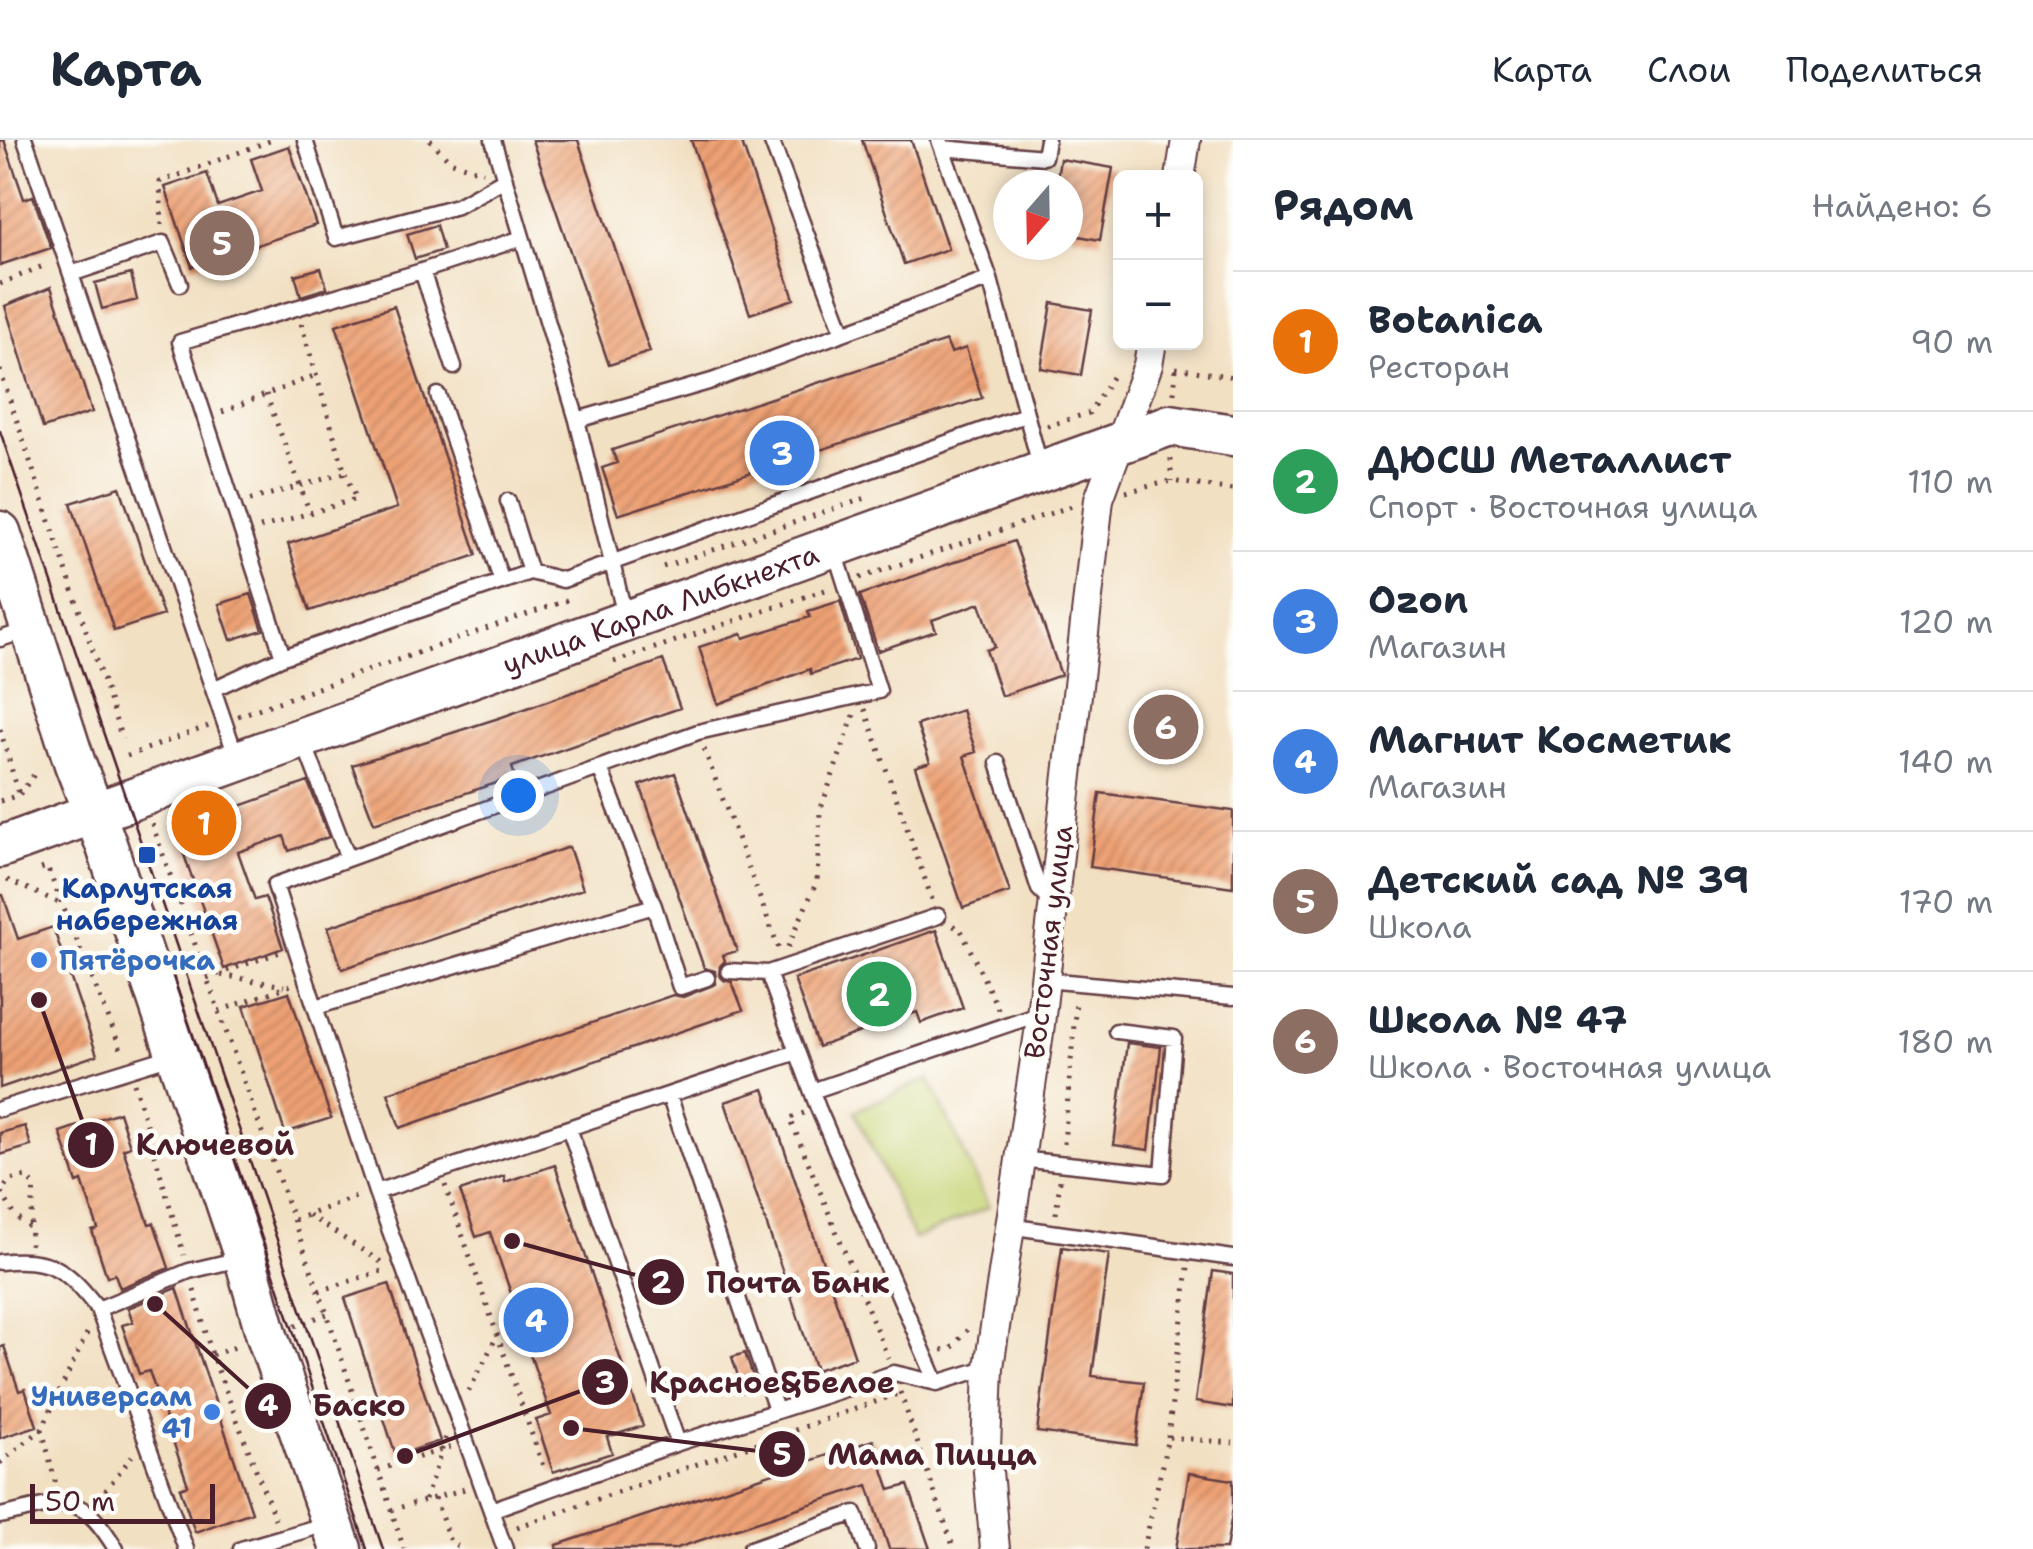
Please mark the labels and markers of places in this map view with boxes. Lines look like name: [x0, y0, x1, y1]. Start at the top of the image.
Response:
pin: 5: [190, 206, 254, 280]
pin: 3: [750, 416, 814, 490]
pin: 6: [1134, 690, 1198, 764]
pin: 1: [172, 786, 236, 860]
marker: Карлутская набережная: [136, 844, 158, 866]
place label: Карлутская набережная: [56, 869, 238, 939]
place label: Пятёрочка: [59, 941, 215, 979]
marker: Пятёрочка: [28, 949, 50, 971]
pin: 2: [846, 956, 912, 1032]
callout: Ключевой: [66, 1115, 315, 1175]
callout: Почта Банк: [636, 1252, 909, 1312]
pin: 4: [504, 1282, 568, 1358]
callout: Красное&Белое: [580, 1352, 915, 1412]
callout: Баско: [243, 1376, 426, 1436]
place label: Универсам 41: [30, 1377, 192, 1447]
marker: Универсам 41: [201, 1401, 223, 1423]
callout: Мама Пицца: [757, 1424, 1057, 1484]

